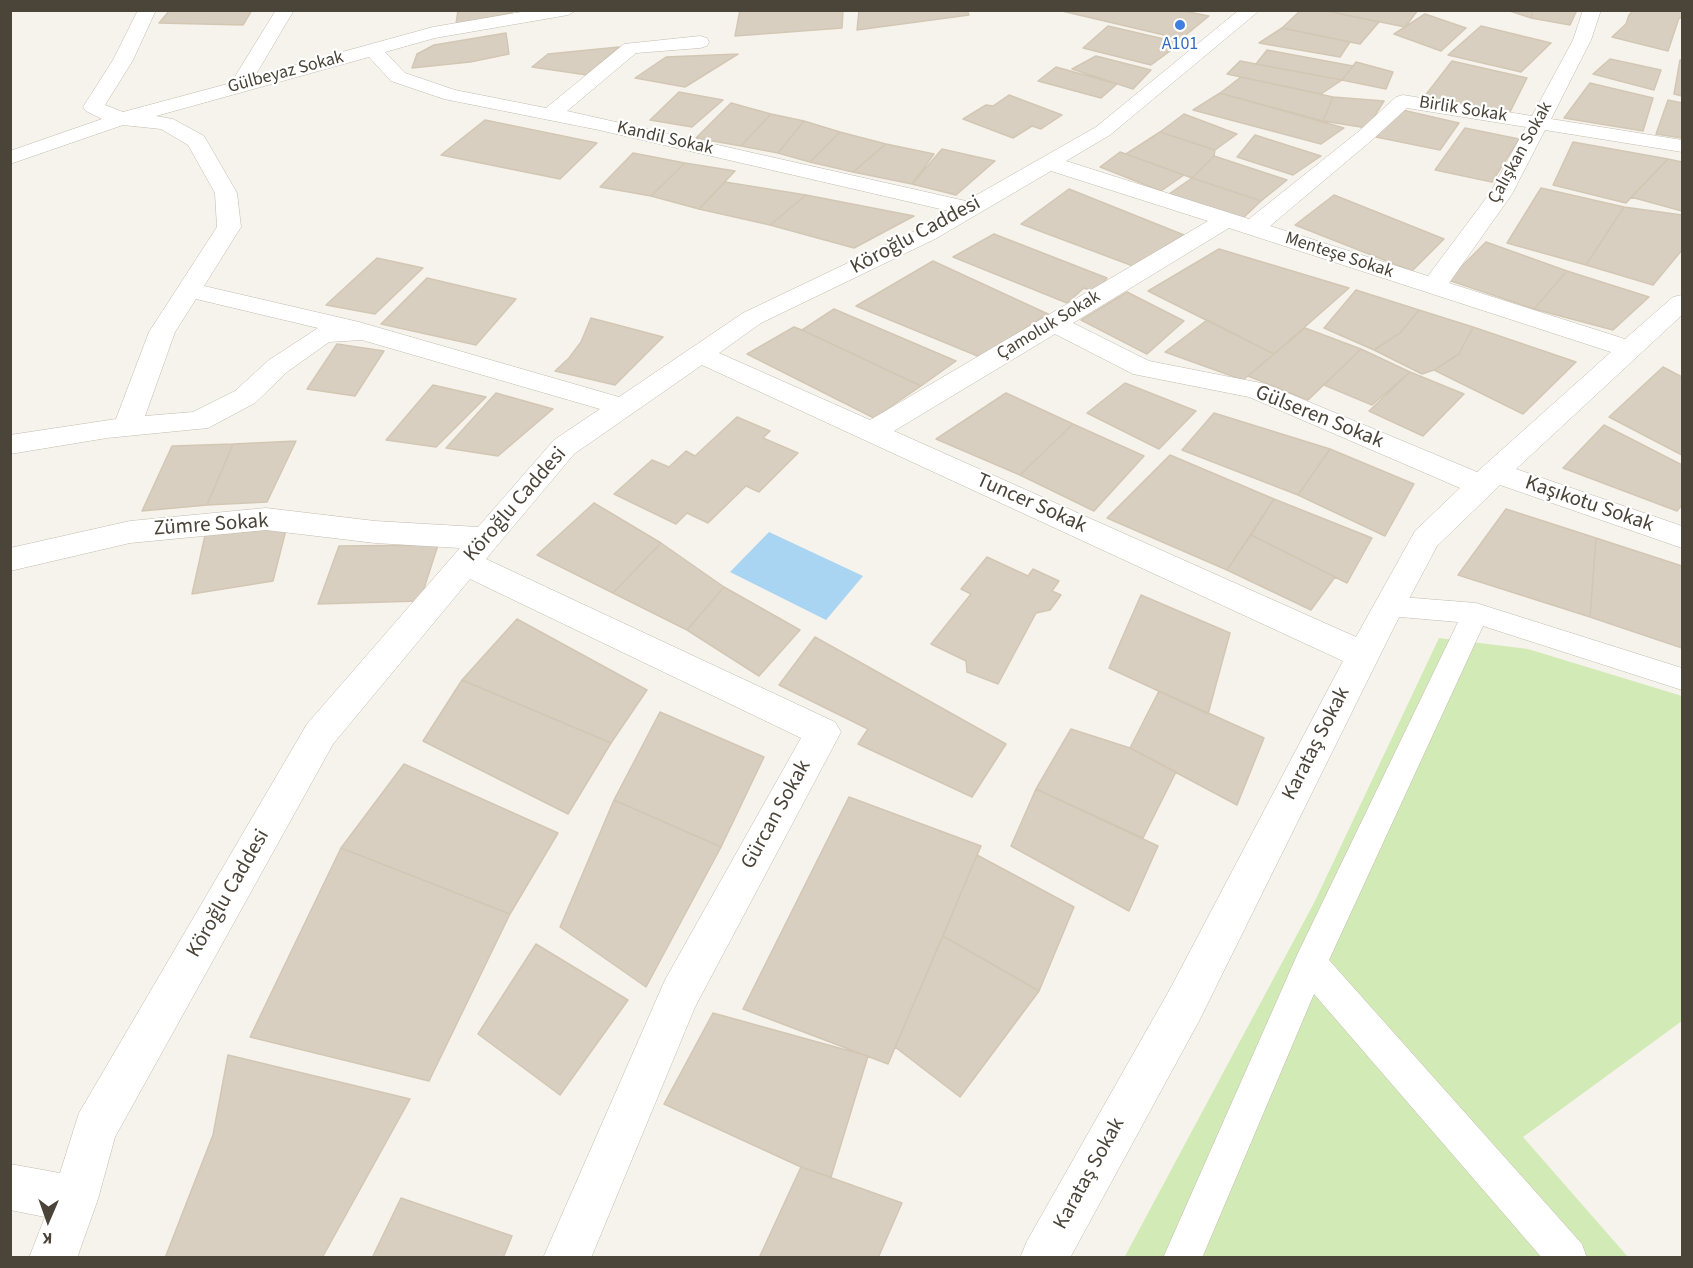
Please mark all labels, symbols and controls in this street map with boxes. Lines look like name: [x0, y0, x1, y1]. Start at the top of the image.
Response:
marker: A101: [1173, 18, 1187, 32]
place label: A101: [1162, 34, 1198, 56]
street label: Gülbeyaz Sokak: [226, 47, 346, 99]
street label: Birlik Sokak: [1417, 92, 1509, 128]
street label: Çalışkan Sokak: [1484, 98, 1558, 208]
street label: Kandil Sokak: [615, 117, 715, 161]
street label: Köroğlu Caddesi: [847, 191, 985, 281]
street label: Menteşe Sokak: [1282, 228, 1396, 284]
street label: Çamoluk Sokak: [993, 287, 1105, 365]
street label: Gülseren Sokak: [1251, 381, 1387, 455]
street label: Köroğlu Caddesi: [459, 443, 573, 567]
street label: Tuncer Sokak: [972, 468, 1090, 540]
street label: Kaşıkotu Sokak: [1521, 471, 1657, 539]
street label: Zümre Sokak: [153, 509, 269, 543]
street label: Karataş Sokak: [1278, 683, 1356, 805]
street label: Gürcan Sokak: [737, 756, 817, 874]
street label: Köroğlu Caddesi: [182, 825, 276, 963]
street label: Karataş Sokak: [1049, 1114, 1131, 1234]
north arrow: [18, 1190, 78, 1250]
text: K: [42, 1227, 53, 1249]

